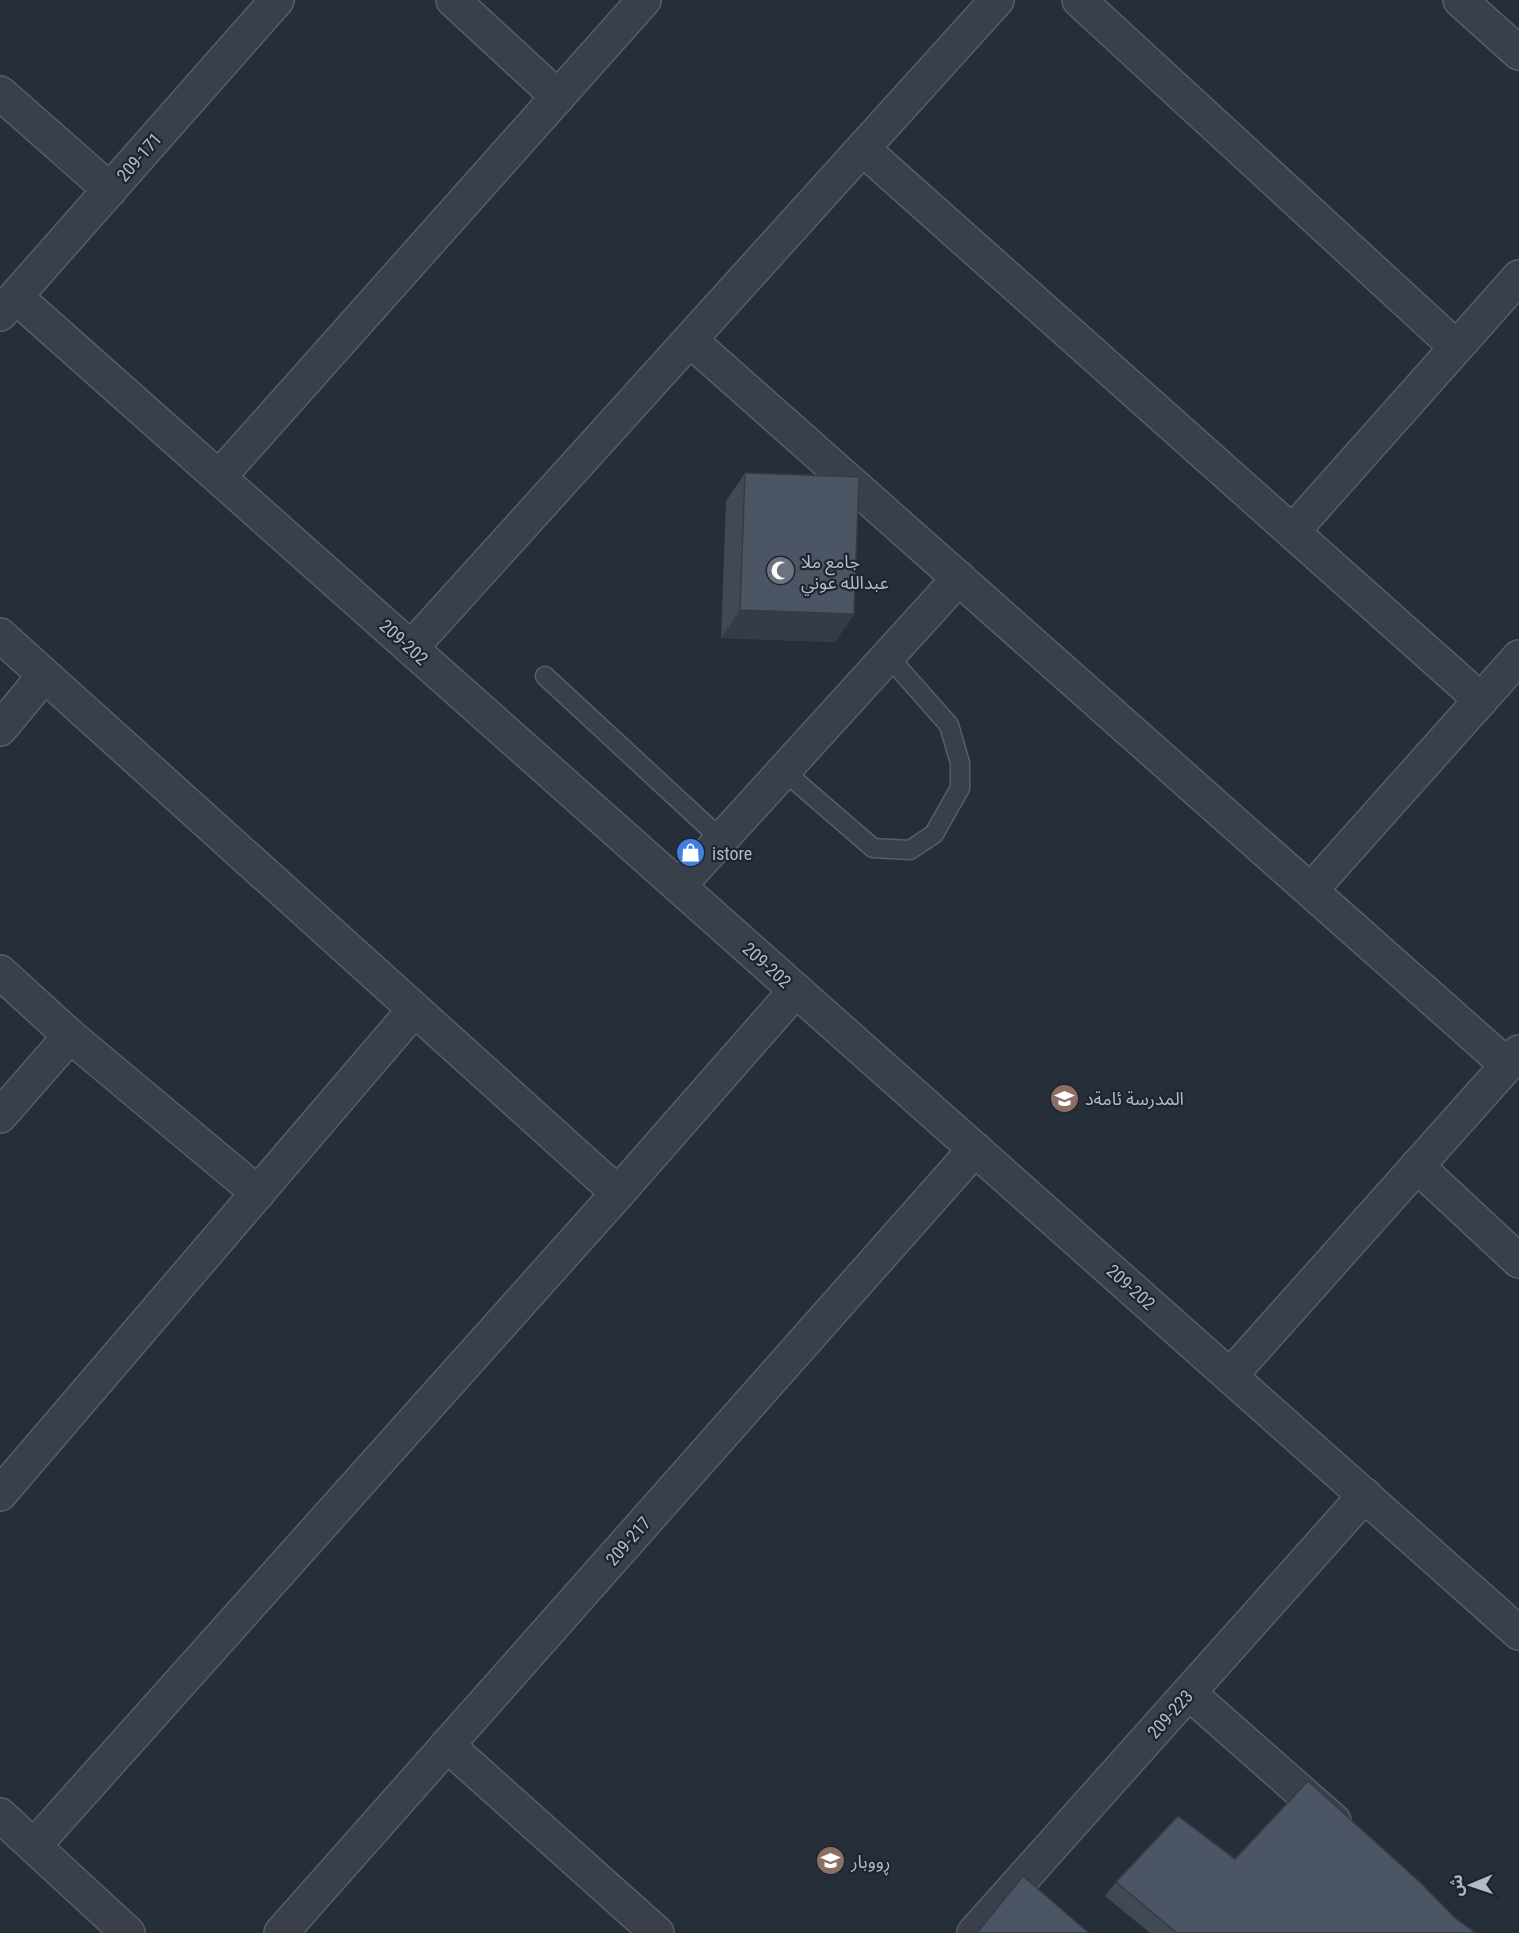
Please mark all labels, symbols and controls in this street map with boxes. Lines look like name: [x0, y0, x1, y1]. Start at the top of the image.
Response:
street label: 209-171: [112, 128, 166, 186]
place label: جامع ملا عبدالله عوني: [801, 551, 889, 596]
mosque icon: جامع ملا عبدالله عوني: [764, 555, 796, 587]
street label: 209-202: [376, 615, 433, 669]
shop icon: istore: [675, 837, 707, 869]
place label: istore: [712, 843, 752, 864]
street label: 209-202: [739, 938, 796, 992]
school or university icon: المدرسة ئامةد: [1048, 1082, 1080, 1114]
place label: المدرسة ئامةد: [1085, 1088, 1184, 1110]
street label: 209-202: [1103, 1260, 1160, 1314]
street label: 209-217: [601, 1512, 655, 1570]
street label: 209-223: [1143, 1686, 1197, 1742]
school or university icon: ڕووبار: [814, 1845, 846, 1877]
place label: ڕووبار: [850, 1851, 890, 1876]
north arrow: [1441, 1855, 1501, 1915]
text: ش: [1447, 1874, 1466, 1897]

